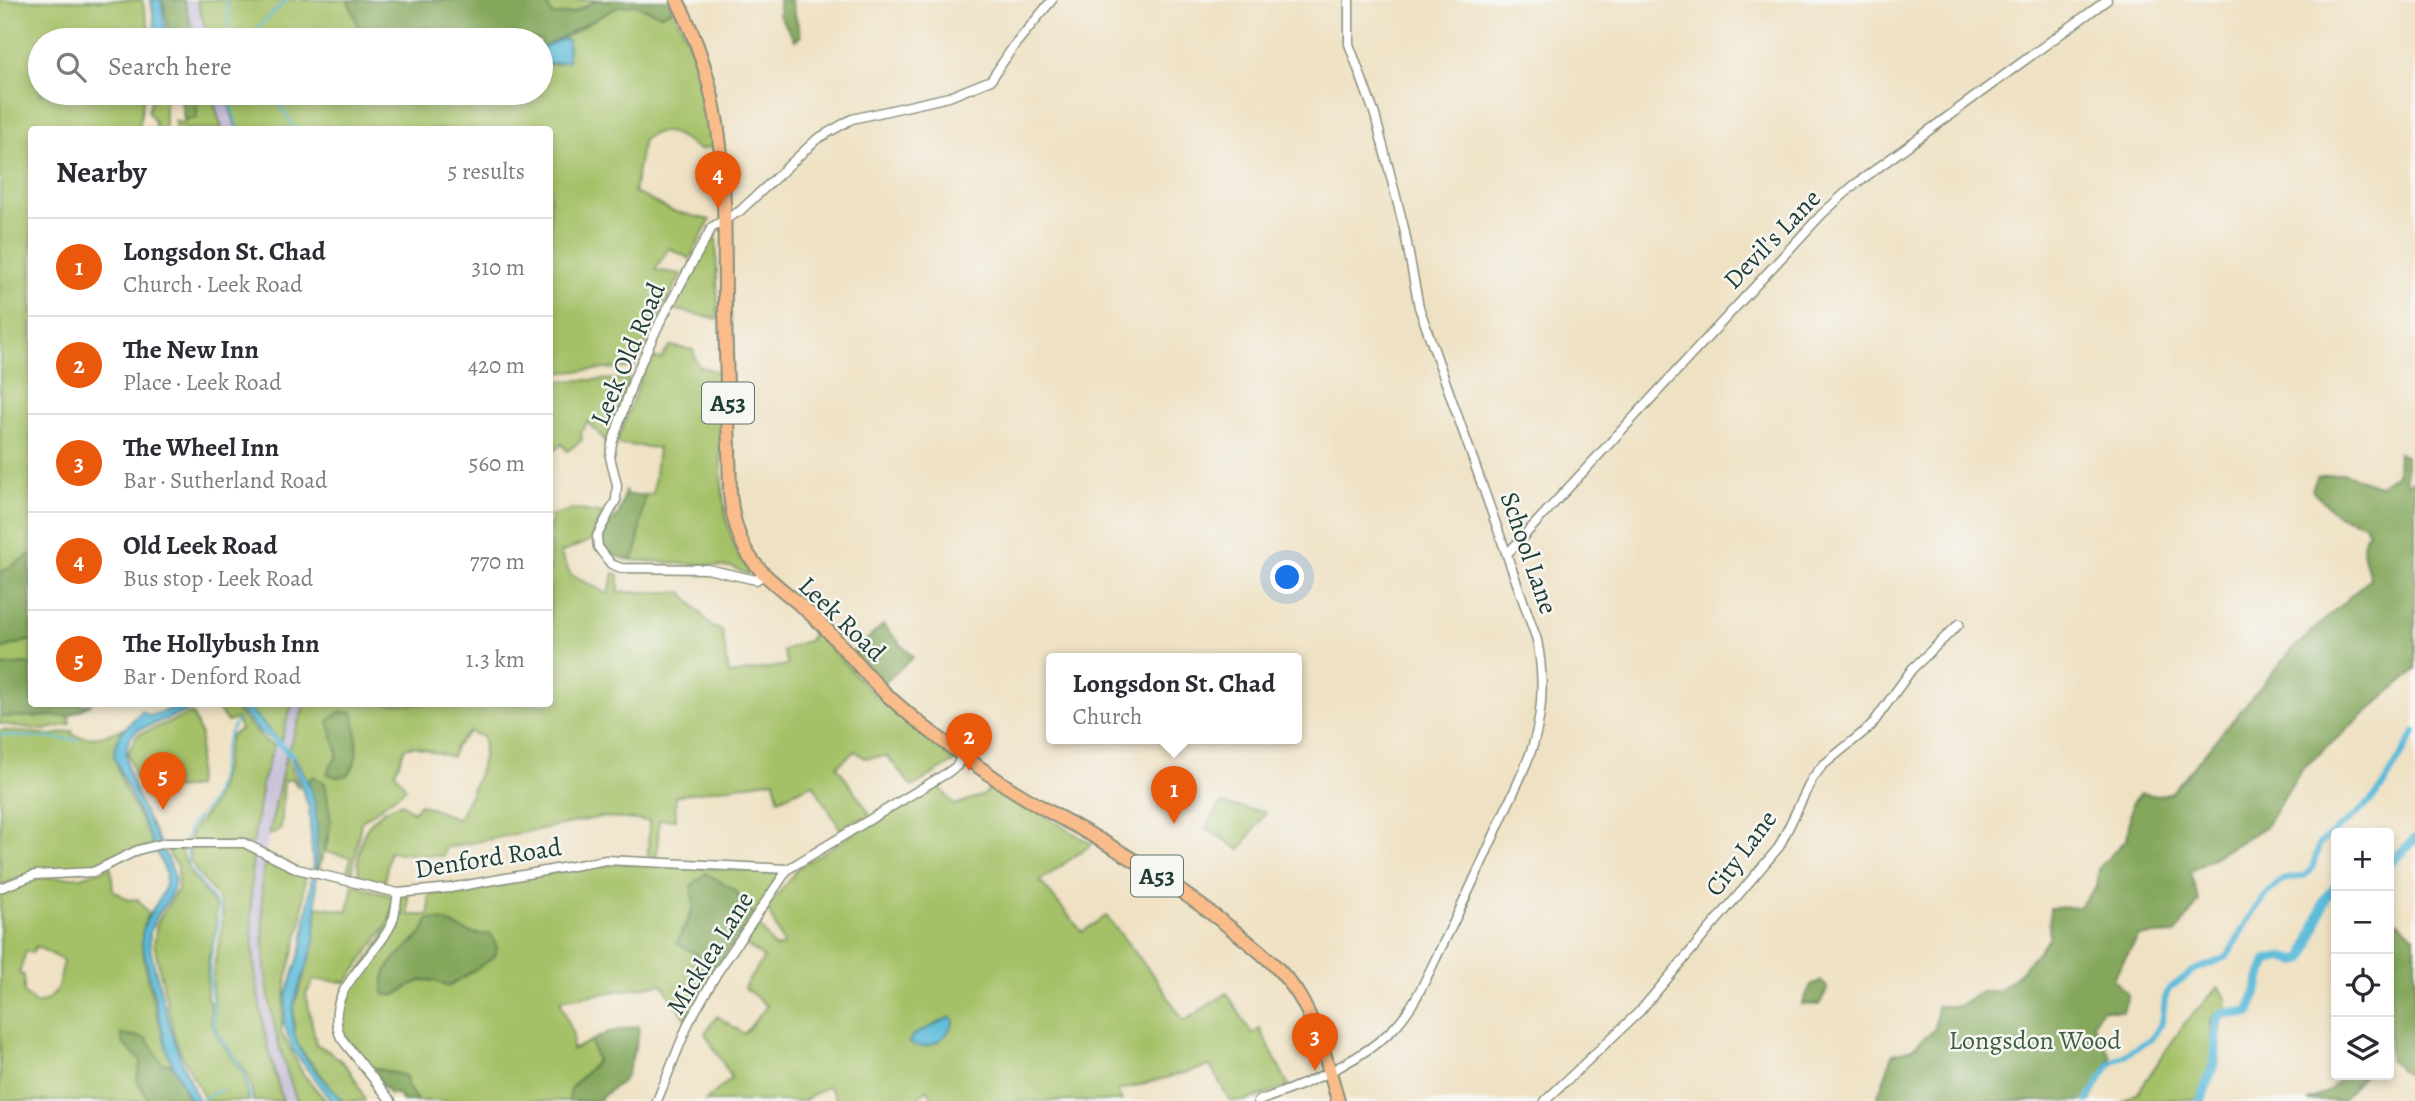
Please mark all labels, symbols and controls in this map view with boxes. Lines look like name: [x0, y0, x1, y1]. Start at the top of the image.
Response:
search box: [28, 28, 553, 105]
icon: search: [52, 48, 90, 86]
text: Search here: [108, 49, 232, 84]
pin: 4: [695, 151, 741, 209]
text: Nearby: [56, 152, 147, 192]
text: 5 results: [448, 156, 525, 187]
street label: Devil's Lane: [1715, 181, 1829, 297]
text: Longsdon St. Chad: [123, 234, 326, 269]
text: 1: [75, 252, 83, 283]
text: 310 m: [472, 252, 525, 283]
text: Church · Leek Road: [123, 269, 303, 300]
street label: Leek Old Road: [582, 277, 674, 431]
text: The New Inn: [123, 332, 259, 367]
text: 2: [73, 350, 85, 381]
text: 420 m: [468, 350, 525, 381]
text: Place · Leek Road: [123, 367, 282, 398]
road number: A53: [702, 382, 754, 424]
text: The Wheel Inn: [123, 430, 279, 465]
text: 3: [74, 448, 84, 479]
text: 560 m: [469, 448, 525, 479]
text: Bar · Sutherland Road: [123, 465, 327, 496]
street label: School Lane: [1492, 487, 1566, 619]
text: Old Leek Road: [123, 528, 277, 563]
text: 4: [74, 546, 84, 577]
text: 770 m: [470, 546, 525, 577]
your location: [1270, 560, 1304, 594]
text: Bus stop · Leek Road: [123, 563, 313, 594]
street label: Leek Road: [791, 569, 893, 669]
text: The Hollybush Inn: [123, 626, 320, 661]
text: 5: [74, 644, 84, 675]
text: 1.3 km: [465, 644, 525, 675]
popup: [1046, 653, 1302, 744]
text: Bar · Denford Road: [123, 661, 301, 692]
text: Longsdon St. Chad: [1073, 666, 1275, 701]
text: Church: [1073, 701, 1142, 732]
pin: 2: [946, 713, 992, 771]
pin: 5: [140, 752, 186, 810]
pin: 1: [1151, 766, 1197, 824]
street label: City Lane: [1697, 803, 1785, 903]
map controls: [2331, 828, 2394, 1080]
button: +: [2331, 828, 2394, 891]
street label: Denford Road: [412, 829, 564, 887]
road number: A53: [1131, 856, 1183, 896]
street label: Micklea Lane: [658, 885, 762, 1021]
button: −: [2331, 891, 2394, 954]
button: locate: [2331, 954, 2394, 1017]
pin: 3: [1292, 1013, 1338, 1071]
button: layers: [2331, 1017, 2394, 1080]
park label: Longsdon Wood: [1949, 1023, 2121, 1058]

